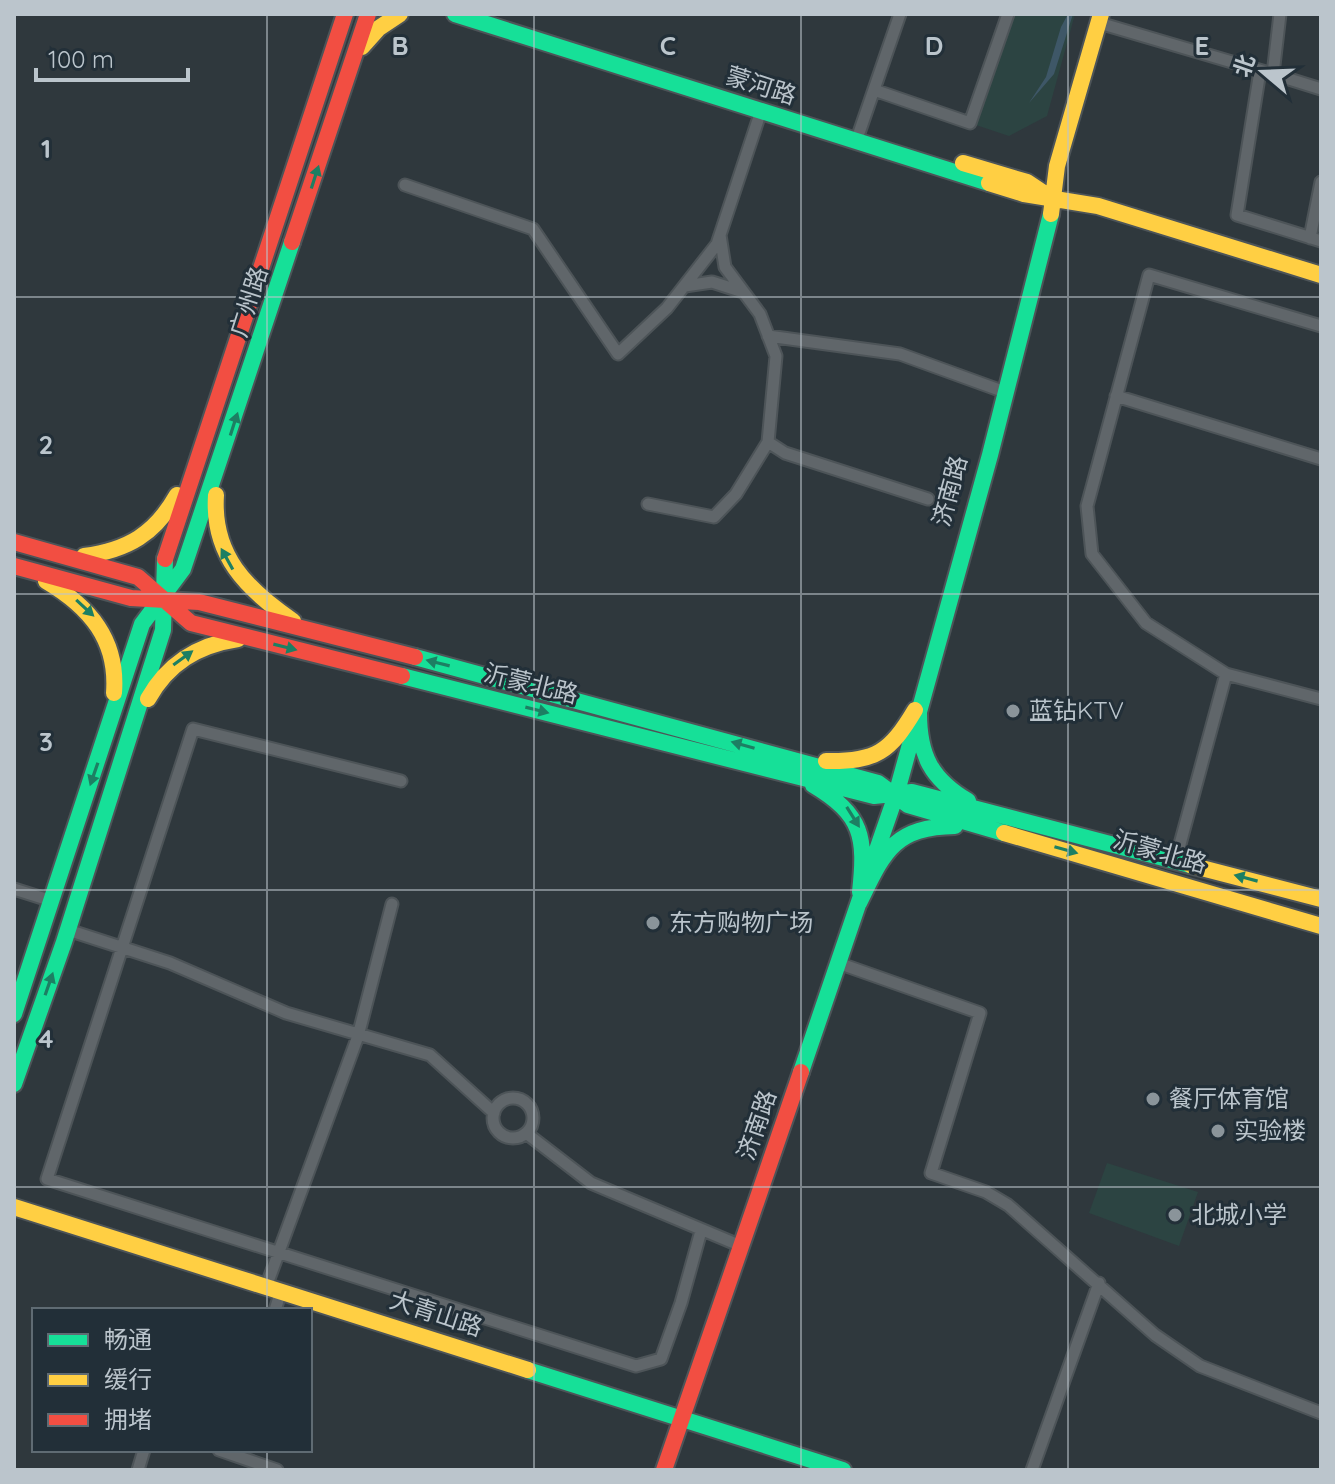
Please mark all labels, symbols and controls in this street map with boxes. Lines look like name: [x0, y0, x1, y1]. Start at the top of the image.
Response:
text: B: [391, 29, 409, 62]
text: C: [660, 29, 676, 62]
text: D: [925, 29, 943, 62]
text: E: [1195, 29, 1209, 62]
scale bar: [36, 32, 188, 82]
north arrow: [1223, 32, 1303, 112]
text: 100 m: [48, 44, 114, 74]
text: 北: [1227, 51, 1261, 80]
street label: 蒙河路: [722, 60, 800, 110]
text: 1: [41, 132, 51, 165]
one-way arrow: [309, 165, 322, 189]
street label: 广州路: [223, 263, 273, 341]
one-way arrow: [228, 412, 240, 436]
text: 2: [39, 428, 53, 461]
street label: 济南路: [925, 452, 973, 529]
one-way arrow: [221, 548, 235, 570]
one-way arrow: [74, 599, 94, 616]
one-way arrow: [272, 641, 297, 654]
one-way arrow: [172, 650, 194, 666]
one-way arrow: [425, 656, 450, 668]
street label: 沂蒙北路: [481, 657, 581, 709]
place label: 蓝钻KTV: [1029, 695, 1124, 725]
marker: 蓝钻KTV: [1004, 702, 1022, 720]
one-way arrow: [525, 704, 550, 717]
text: 3: [39, 725, 53, 758]
one-way arrow: [730, 738, 754, 751]
one-way arrow: [88, 763, 100, 787]
one-way arrow: [845, 807, 860, 828]
street label: 沂蒙北路: [1110, 823, 1211, 879]
one-way arrow: [1054, 844, 1078, 857]
one-way arrow: [1233, 871, 1257, 884]
place label: 东方购物广场: [669, 907, 813, 937]
marker: 东方购物广场: [644, 914, 662, 932]
one-way arrow: [44, 972, 56, 996]
text: 4: [38, 1022, 54, 1055]
place label: 餐厅体育馆: [1169, 1083, 1289, 1113]
street label: 济南路: [730, 1086, 782, 1164]
marker: 餐厅体育馆: [1144, 1090, 1162, 1108]
place label: 实验楼: [1234, 1115, 1306, 1145]
marker: 实验楼: [1209, 1122, 1227, 1140]
place label: 北城小学: [1191, 1199, 1287, 1229]
marker: 北城小学: [1166, 1206, 1184, 1224]
street label: 大青山路: [386, 1284, 487, 1342]
legend: [32, 1308, 312, 1452]
text: 畅通: [104, 1324, 152, 1354]
text: 缓行: [104, 1364, 152, 1394]
text: 拥堵: [104, 1404, 152, 1434]

